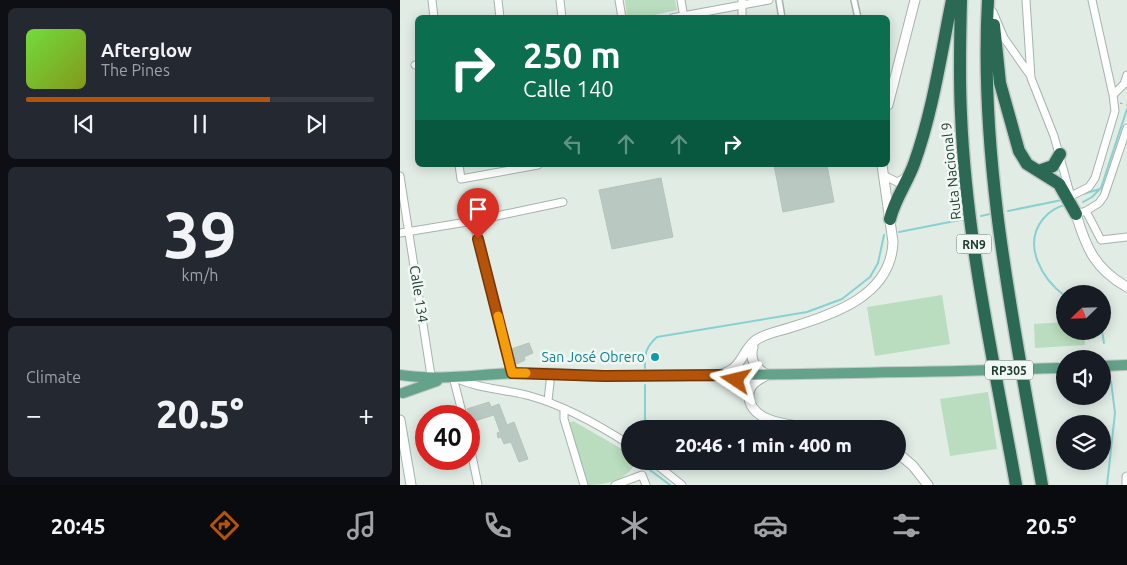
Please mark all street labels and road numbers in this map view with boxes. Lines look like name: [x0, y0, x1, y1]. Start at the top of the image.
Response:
street label: Ruta Nacional 9: [938, 122, 964, 220]
road number: RN9: [956, 234, 992, 253]
street label: Calle 134: [407, 264, 431, 324]
road number: RP305: [985, 360, 1033, 380]

